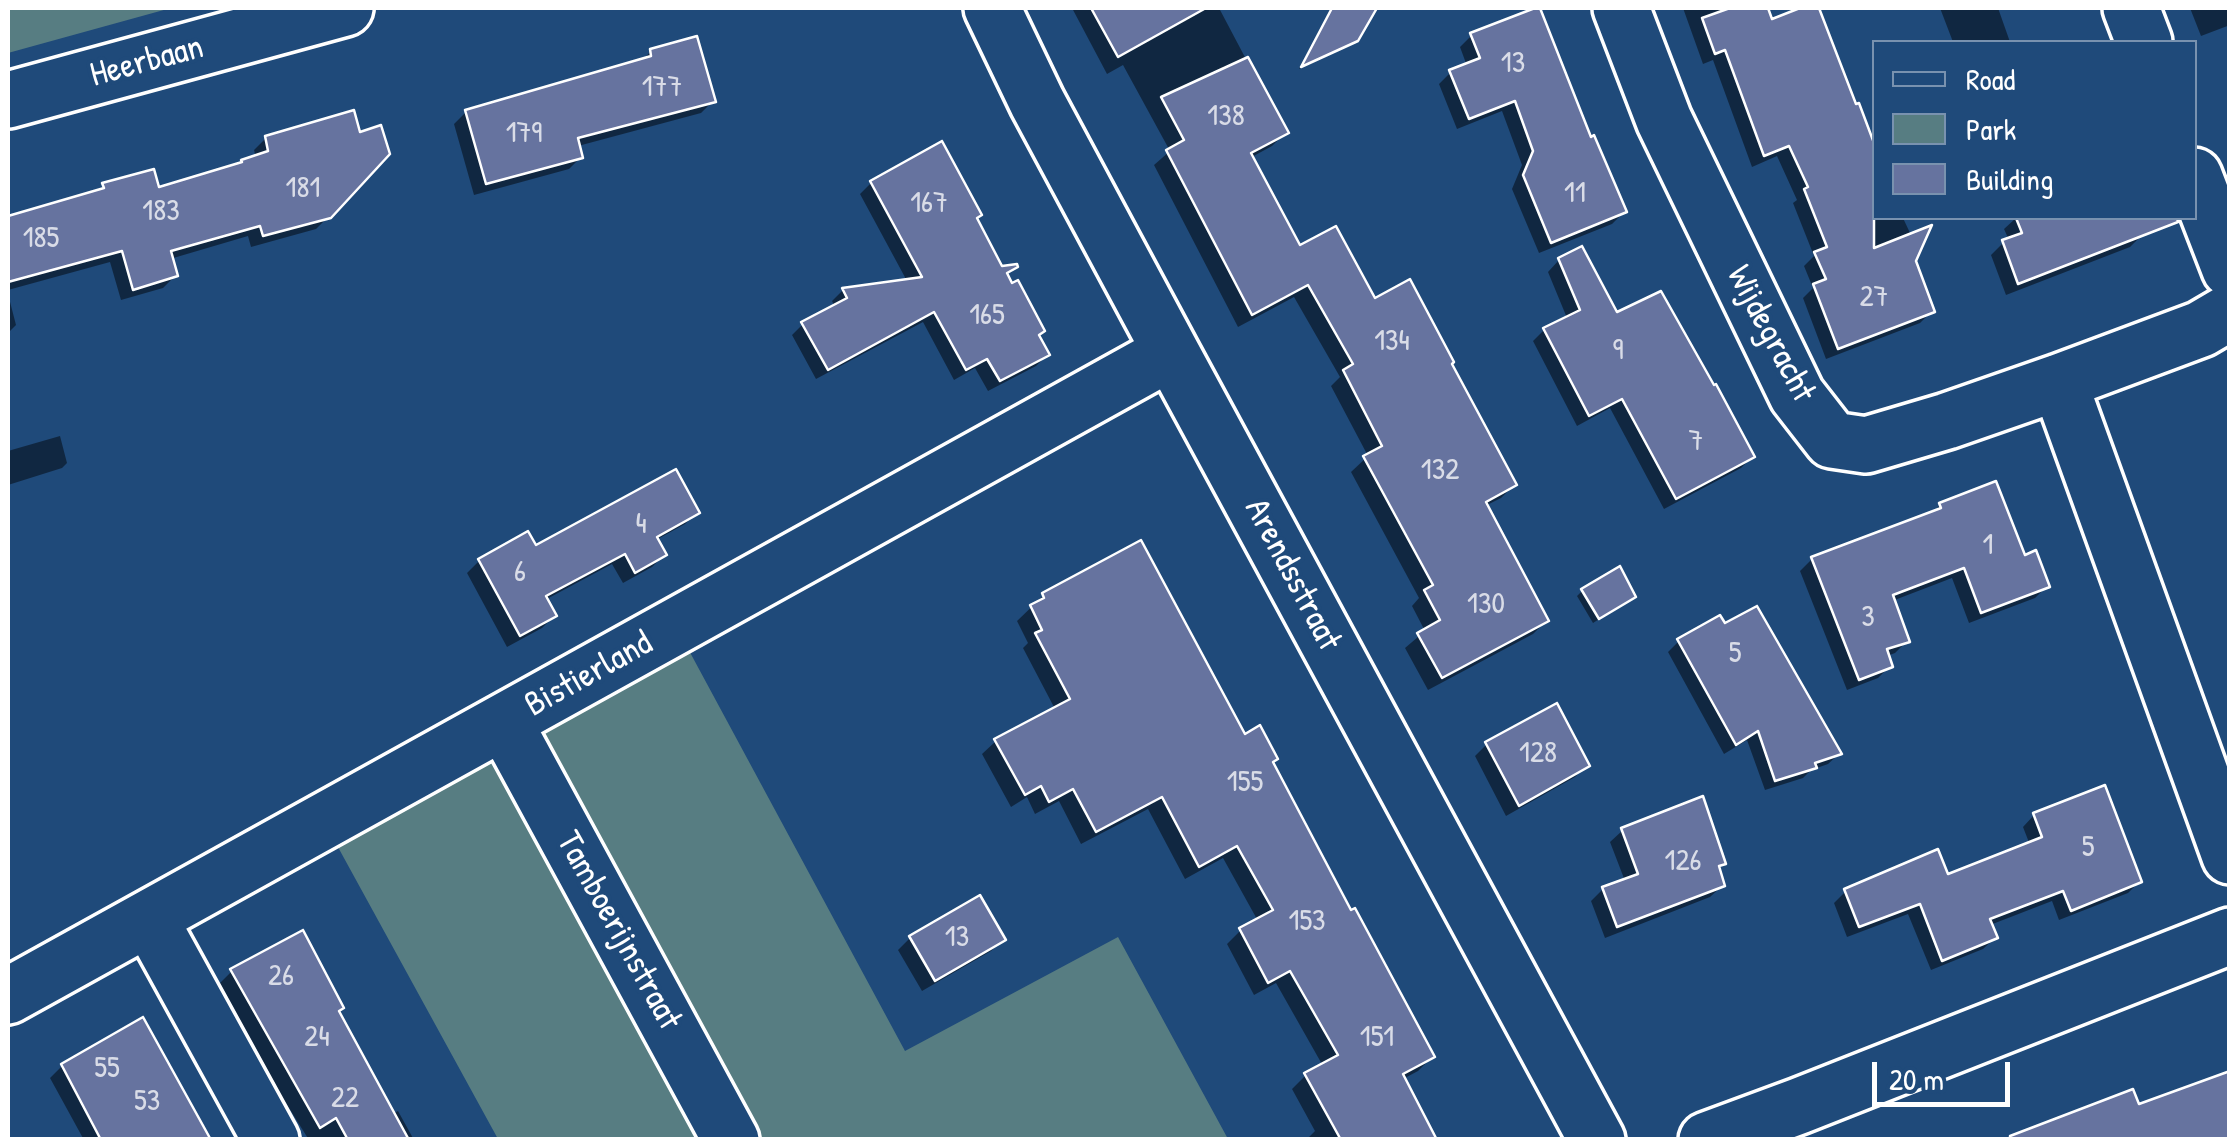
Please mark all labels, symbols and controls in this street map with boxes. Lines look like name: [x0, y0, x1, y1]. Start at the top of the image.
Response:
street label: Heerbaan: [86, 27, 208, 97]
legend: [1872, 40, 2197, 220]
house number: 13: [1501, 46, 1525, 82]
text: Road: [1966, 59, 2015, 99]
house number: 177: [642, 70, 682, 106]
house number: 138: [1207, 99, 1245, 135]
text: Park: [1966, 109, 2016, 149]
house number: 179: [506, 116, 542, 152]
text: Building: [1966, 159, 2053, 199]
house number: 181: [286, 171, 320, 207]
house number: 11: [1564, 176, 1586, 212]
house number: 167: [910, 186, 948, 222]
house number: 183: [142, 194, 180, 230]
house number: 185: [23, 221, 59, 257]
street label: Wijdegracht: [1717, 259, 1823, 409]
house number: 27: [1860, 280, 1888, 316]
house number: 165: [969, 298, 1005, 334]
house number: 134: [1374, 324, 1410, 360]
house number: 9: [1612, 333, 1624, 369]
house number: 7: [1689, 424, 1703, 460]
house number: 132: [1421, 453, 1459, 489]
street label: Arendsstraat: [1235, 492, 1349, 658]
house number: 4: [635, 507, 647, 543]
house number: 1: [1983, 528, 1993, 564]
house number: 6: [514, 555, 526, 591]
house number: 130: [1467, 587, 1505, 623]
house number: 3: [1861, 600, 1875, 636]
street label: Bistierland: [518, 623, 660, 727]
house number: 5: [1729, 636, 1741, 672]
house number: 128: [1519, 736, 1557, 772]
house number: 155: [1227, 765, 1263, 801]
street label: Tamboerijnstraat: [546, 825, 690, 1037]
house number: 5: [2082, 830, 2094, 866]
house number: 126: [1665, 844, 1701, 880]
house number: 153: [1288, 904, 1326, 940]
house number: 13: [945, 920, 969, 956]
house number: 26: [268, 959, 294, 995]
house number: 24: [304, 1020, 330, 1056]
house number: 151: [1360, 1020, 1394, 1056]
scale bar: [1877, 1042, 2014, 1104]
house number: 55: [94, 1051, 120, 1087]
text: 20 m: [1889, 1059, 1944, 1099]
house number: 22: [331, 1081, 359, 1117]
house number: 53: [134, 1084, 160, 1120]

